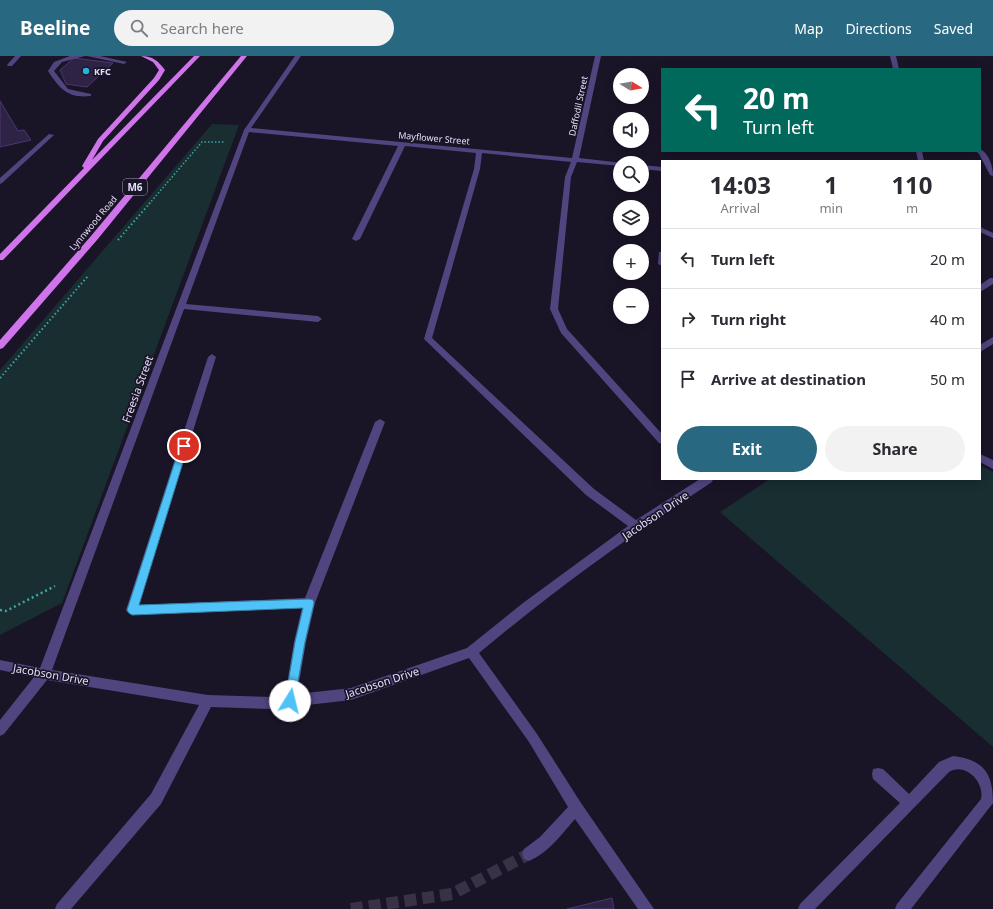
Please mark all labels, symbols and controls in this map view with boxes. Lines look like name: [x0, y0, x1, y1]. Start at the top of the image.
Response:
search box: [114, 10, 394, 46]
text: Beeline: [20, 15, 90, 41]
icon: search: [128, 17, 150, 39]
text: Search here: [160, 18, 244, 38]
text: Map: [794, 19, 823, 38]
text: Directions: [845, 19, 912, 38]
text: Saved: [934, 19, 973, 38]
place label: KFC: [94, 65, 111, 78]
marker: KFC: [81, 66, 91, 76]
north arrow: [613, 68, 649, 104]
map controls: [613, 68, 649, 324]
street label: Daffodil Street: [565, 74, 591, 137]
text: 20 m: [743, 79, 810, 117]
icon: left: [677, 84, 729, 136]
button: sound: [613, 112, 649, 148]
text: Turn left: [743, 115, 814, 139]
street label: Mayflower Street: [398, 128, 471, 148]
button: search: [613, 156, 649, 192]
text: 14:03: [709, 168, 771, 201]
text: 1: [824, 168, 838, 201]
text: 110: [891, 168, 933, 201]
road number: M6: [123, 179, 147, 195]
street label: Lynnwood Road: [66, 193, 120, 253]
text: Arrival: [720, 199, 760, 217]
text: min: [819, 199, 843, 217]
text: m: [906, 199, 918, 217]
button: layers: [613, 200, 649, 236]
button: +: [613, 244, 649, 280]
icon: left: [677, 248, 699, 270]
text: Turn left: [711, 249, 775, 269]
text: 20 m: [930, 249, 965, 269]
button: −: [613, 288, 649, 324]
icon: right: [677, 308, 699, 330]
text: Turn right: [711, 309, 786, 329]
text: 40 m: [930, 309, 965, 329]
street label: Freesia Street: [118, 353, 156, 425]
icon: arrive: [677, 368, 699, 390]
text: Arrive at destination: [711, 369, 866, 389]
text: 50 m: [930, 369, 965, 389]
button: Exit: [677, 426, 817, 472]
button: Share: [825, 426, 965, 472]
pin: [167, 429, 201, 463]
icon: arrive: [173, 435, 195, 457]
street label: Jacobson Drive: [618, 487, 691, 543]
street label: Jacobson Drive: [11, 660, 90, 688]
street label: Jacobson Drive: [342, 663, 421, 701]
position arrow: [269, 680, 311, 722]

